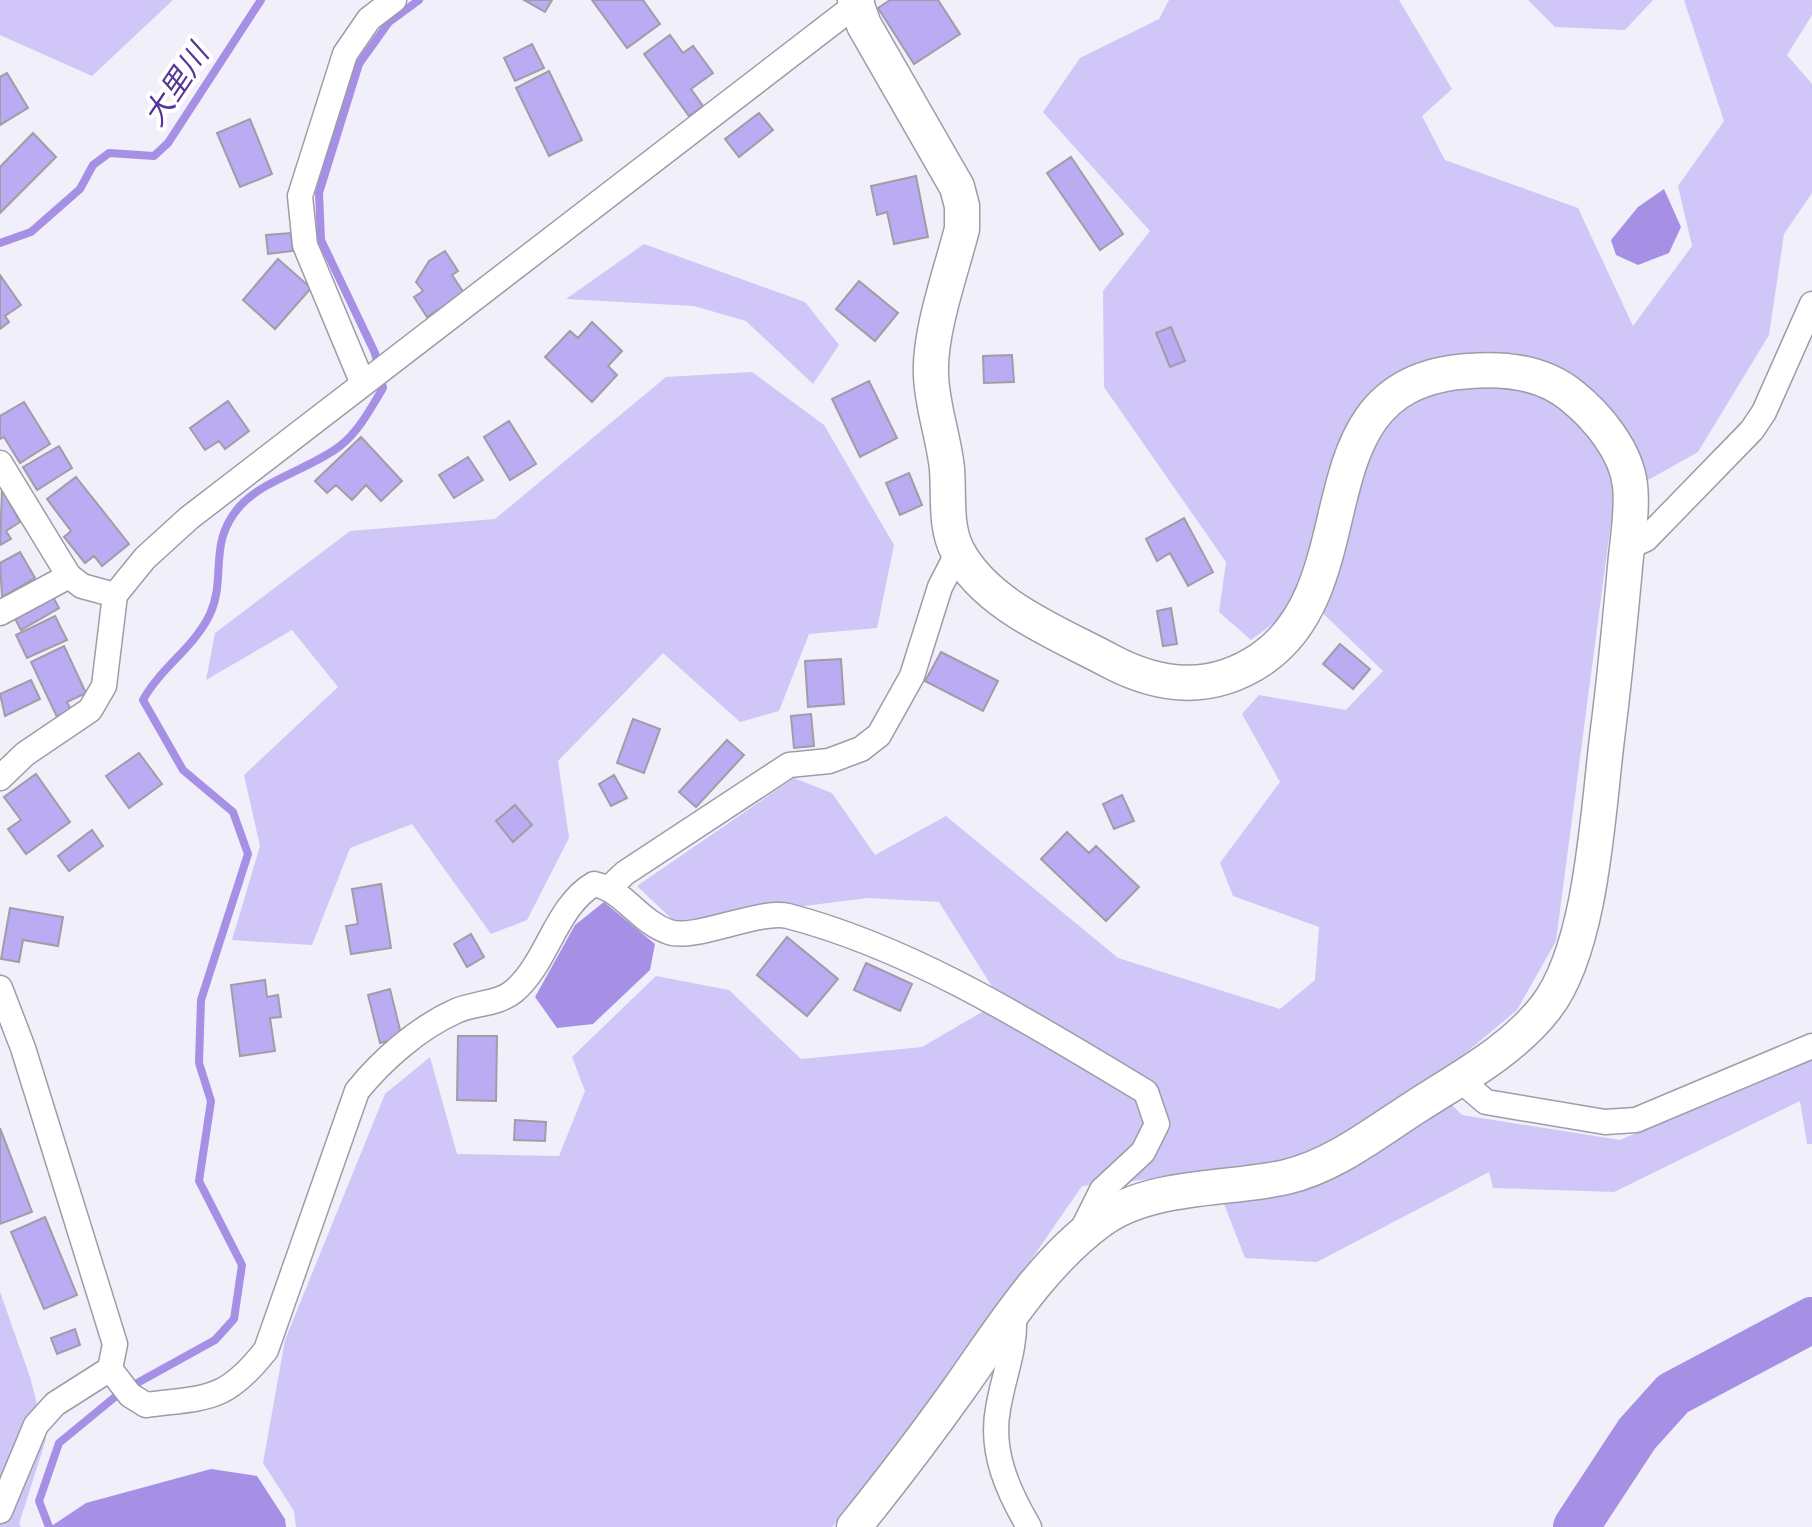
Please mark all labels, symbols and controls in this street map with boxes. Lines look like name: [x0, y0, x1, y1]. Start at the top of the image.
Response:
water label: 大里川: [136, 35, 219, 133]

